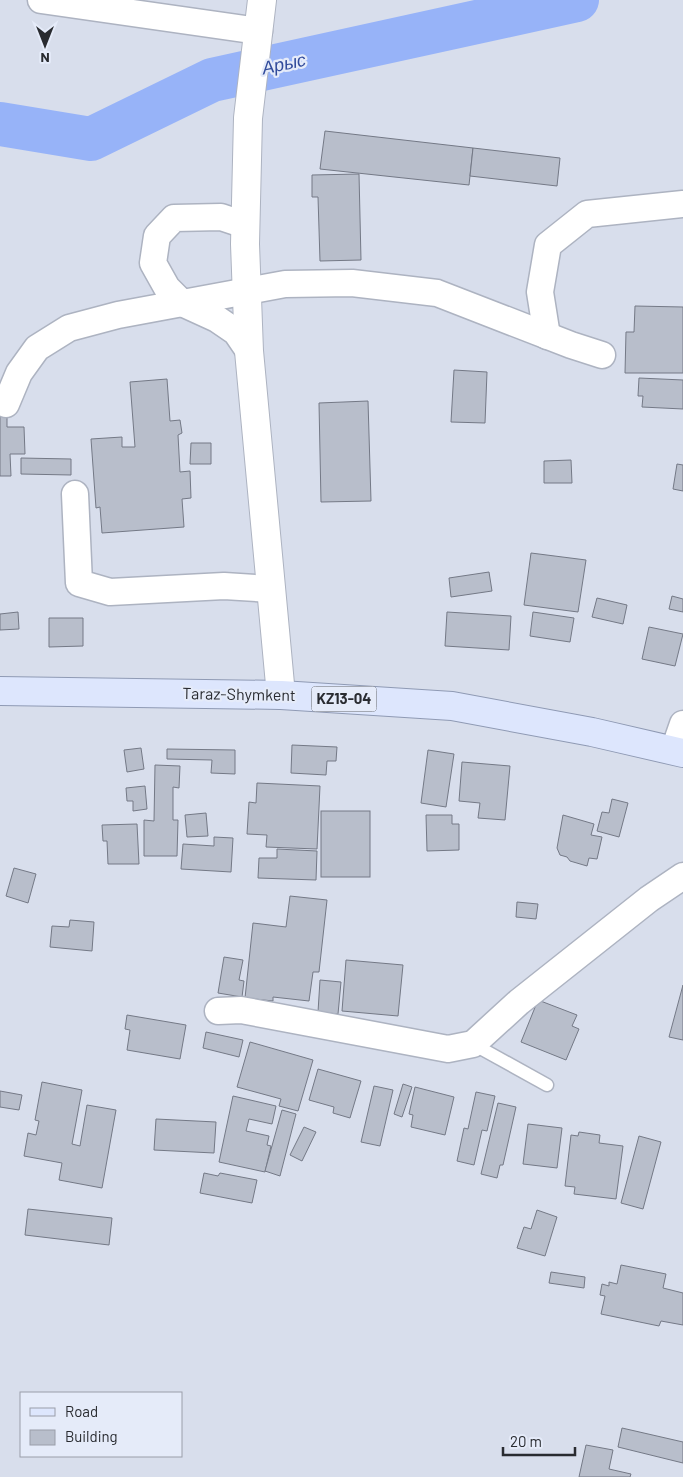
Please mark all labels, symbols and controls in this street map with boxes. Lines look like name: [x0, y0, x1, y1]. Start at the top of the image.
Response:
north arrow: [20, 20, 70, 70]
water label: Арыс: [259, 48, 308, 79]
text: N: [40, 50, 50, 67]
street label: Taraz-Shymkent: [182, 683, 296, 704]
road number: KZ13-04: [312, 686, 376, 712]
legend: [20, 1392, 182, 1457]
text: Road: [65, 1402, 98, 1420]
scale bar: [503, 1424, 576, 1456]
text: Building: [65, 1427, 118, 1445]
text: 20 m: [510, 1432, 542, 1450]

